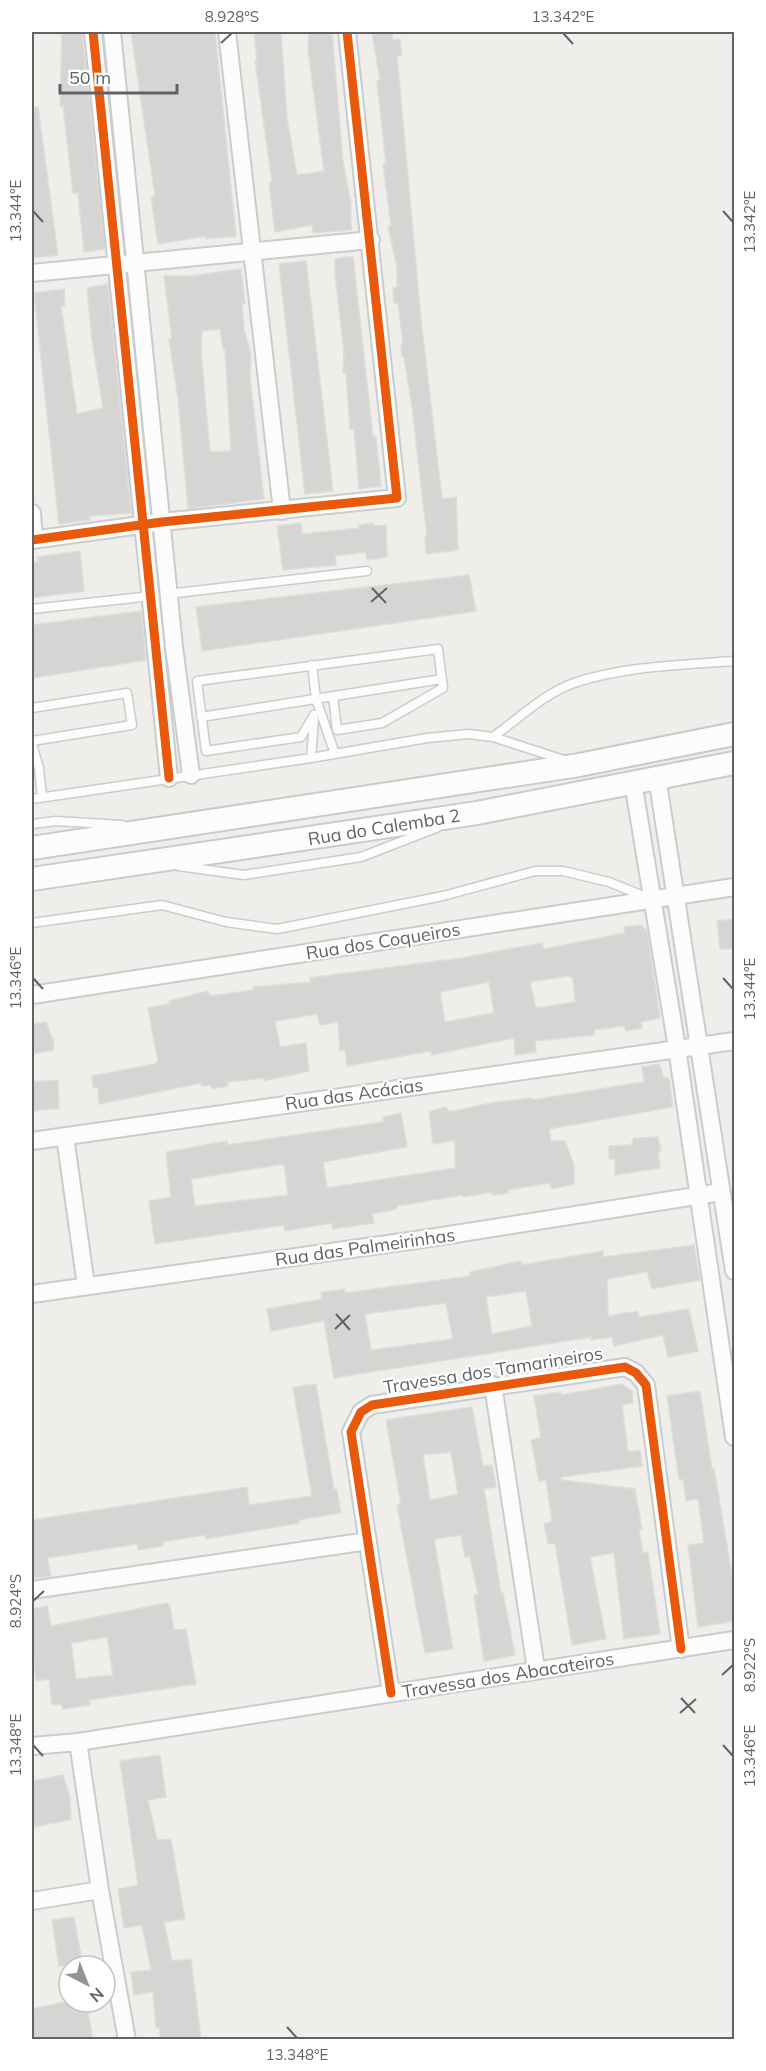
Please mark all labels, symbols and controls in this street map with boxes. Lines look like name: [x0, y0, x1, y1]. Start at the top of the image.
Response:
text: 8.928°S: [205, 7, 259, 26]
text: 13.342°E: [532, 7, 595, 26]
scale bar: [60, 57, 177, 95]
text: 50 m: [69, 66, 111, 89]
text: 13.344°E: [6, 179, 25, 242]
text: 13.342°E: [740, 190, 759, 253]
street label: Rua do Calemba 2: [306, 804, 462, 850]
street label: Rua dos Coqueiros: [304, 917, 462, 965]
text: 13.346°E: [6, 946, 25, 1009]
text: 13.344°E: [740, 957, 759, 1020]
street label: Rua das Acácias: [283, 1073, 425, 1115]
street label: Rua das Palmeirinhas: [274, 1223, 457, 1271]
street label: Travessa dos Tamarineiros: [382, 1341, 604, 1399]
text: 8.924°S: [6, 1574, 25, 1628]
text: 8.922°S: [740, 1638, 759, 1692]
street label: Travessa dos Abacateiros: [400, 1647, 616, 1703]
text: 13.348°E: [6, 1713, 25, 1776]
text: 13.346°E: [740, 1724, 759, 1787]
north arrow: [57, 1954, 117, 2014]
text: N: [86, 1984, 108, 2007]
text: 13.348°E: [266, 2045, 329, 2064]

